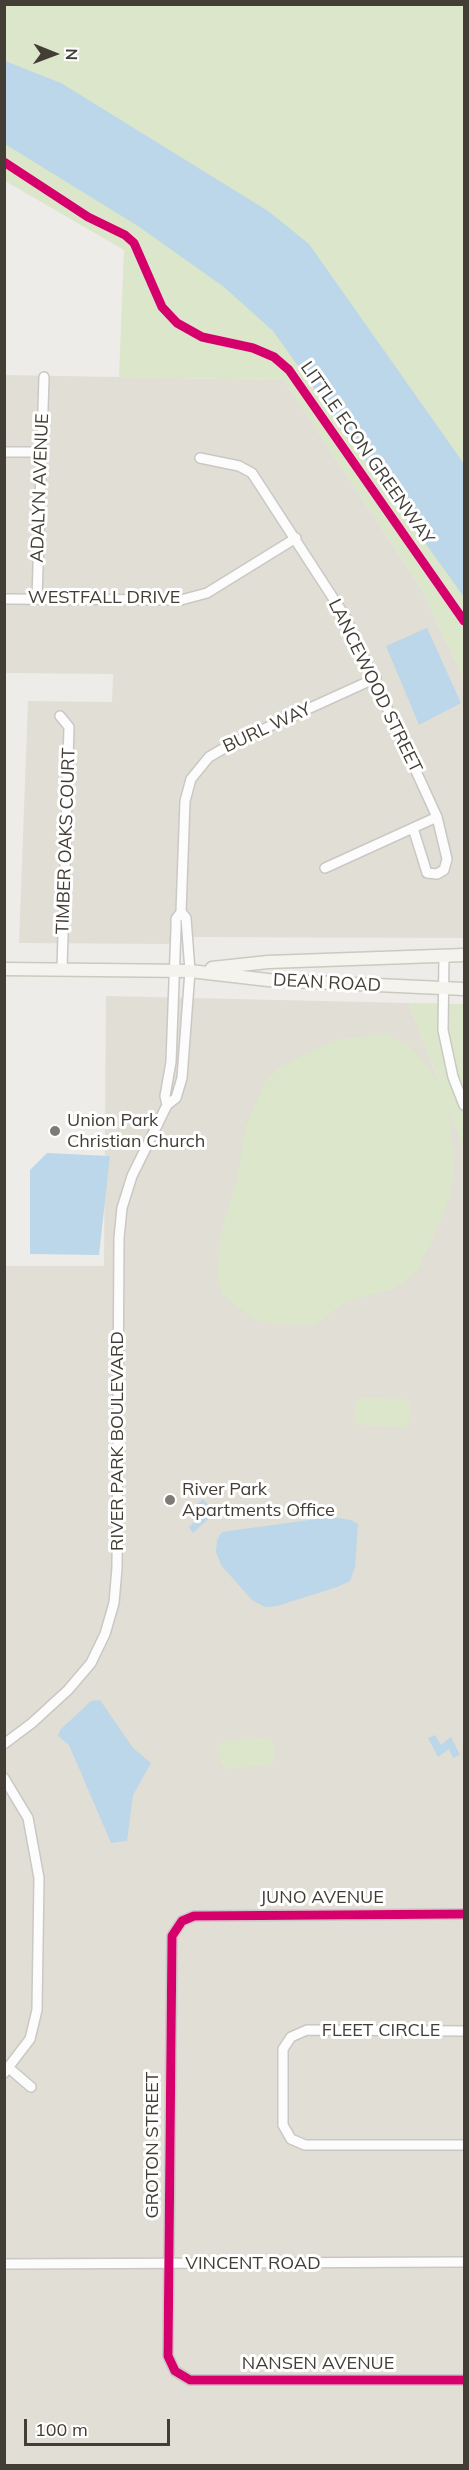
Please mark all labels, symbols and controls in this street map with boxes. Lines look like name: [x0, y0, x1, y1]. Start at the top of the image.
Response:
north arrow: [24, 24, 84, 84]
text: N: [62, 48, 82, 61]
street label: LITTLE ECON GREENWAY: [296, 357, 438, 549]
street label: ADALYN AVENUE: [27, 413, 53, 563]
street label: WESTFALL DRIVE: [28, 587, 180, 609]
street label: LANCEWOOD STREET: [324, 596, 426, 776]
street label: BURL WAY: [220, 698, 314, 758]
street label: TIMBER OAKS COURT: [52, 747, 80, 935]
street label: DEAN ROAD: [273, 969, 381, 997]
place label: Union Park Christian Church: [67, 1110, 205, 1152]
marker: Union Park Christian Church: [48, 1124, 62, 1138]
street label: RIVER PARK BOULEVARD: [107, 1331, 129, 1551]
place label: River Park Apartments Office: [182, 1479, 335, 1522]
marker: River Park Apartments Office: [163, 1493, 177, 1507]
street label: JUNO AVENUE: [260, 1887, 384, 1909]
street label: FLEET CIRCLE: [322, 2020, 440, 2042]
street label: GROTON STREET: [142, 2072, 164, 2218]
street label: VINCENT ROAD: [185, 2253, 321, 2275]
street label: NANSEN AVENUE: [242, 2353, 394, 2375]
scale bar: [27, 2407, 172, 2445]
text: 100 m: [35, 2418, 88, 2441]

